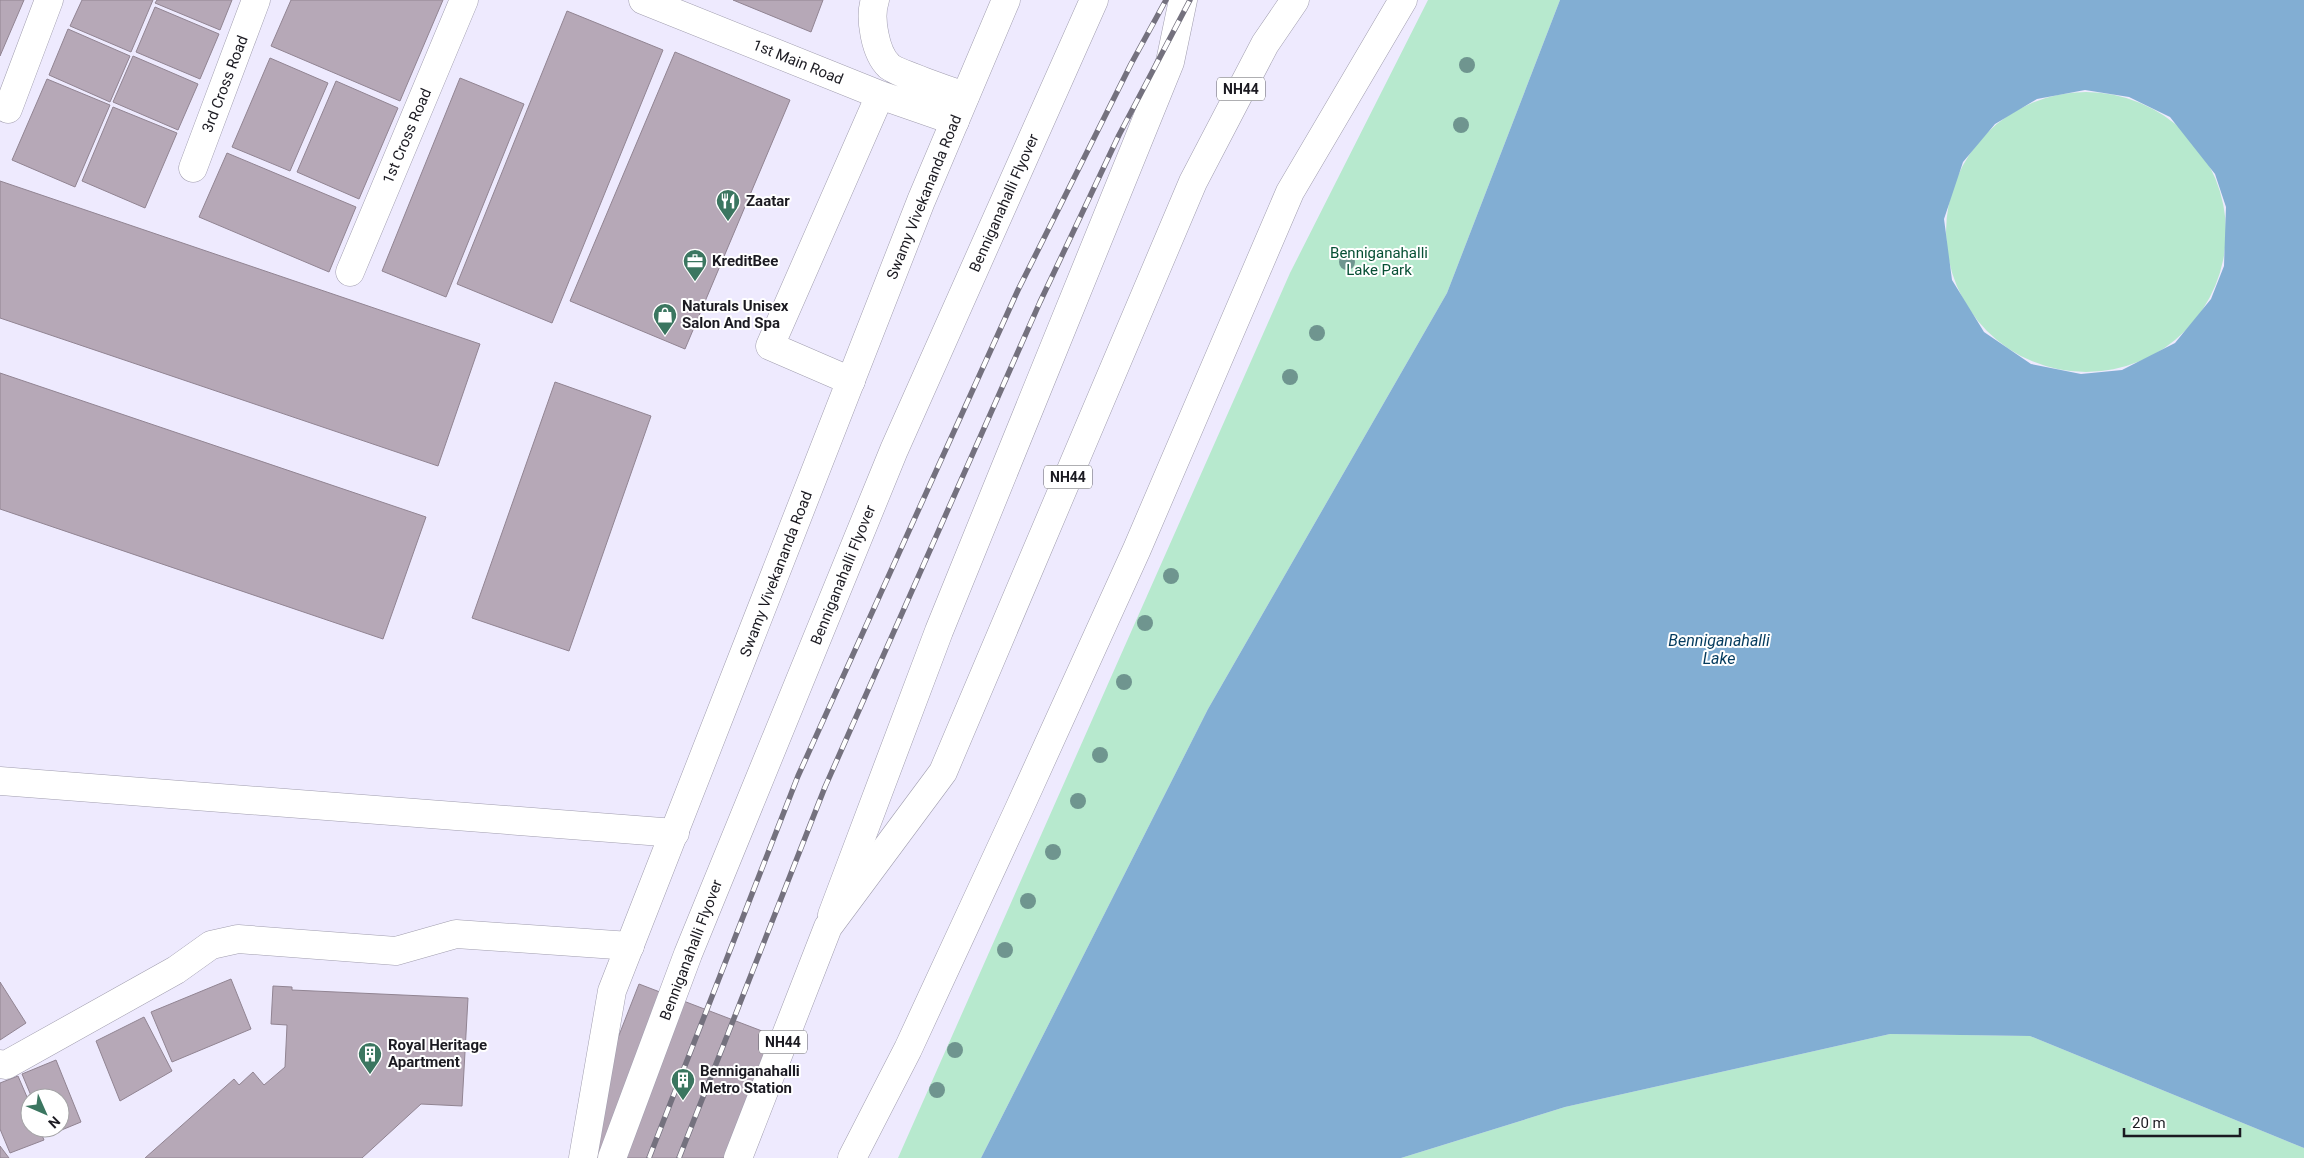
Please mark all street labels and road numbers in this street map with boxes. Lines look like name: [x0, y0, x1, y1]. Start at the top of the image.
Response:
street label: 3rd Cross Road: [198, 33, 252, 135]
street label: 1st Main Road: [750, 36, 846, 88]
road number: NH44: [1217, 78, 1265, 100]
street label: 1st Cross Road: [379, 86, 435, 186]
street label: Swamy Vivekananda Road: [883, 112, 965, 282]
street label: Benniganahalli Flyover: [965, 131, 1043, 275]
road number: NH44: [1044, 466, 1092, 488]
street label: Swamy Vivekananda Road: [736, 489, 816, 659]
street label: Benniganahalli Flyover: [807, 502, 879, 648]
street label: Benniganahalli Flyover: [656, 877, 726, 1023]
road number: NH44: [759, 1030, 807, 1054]

